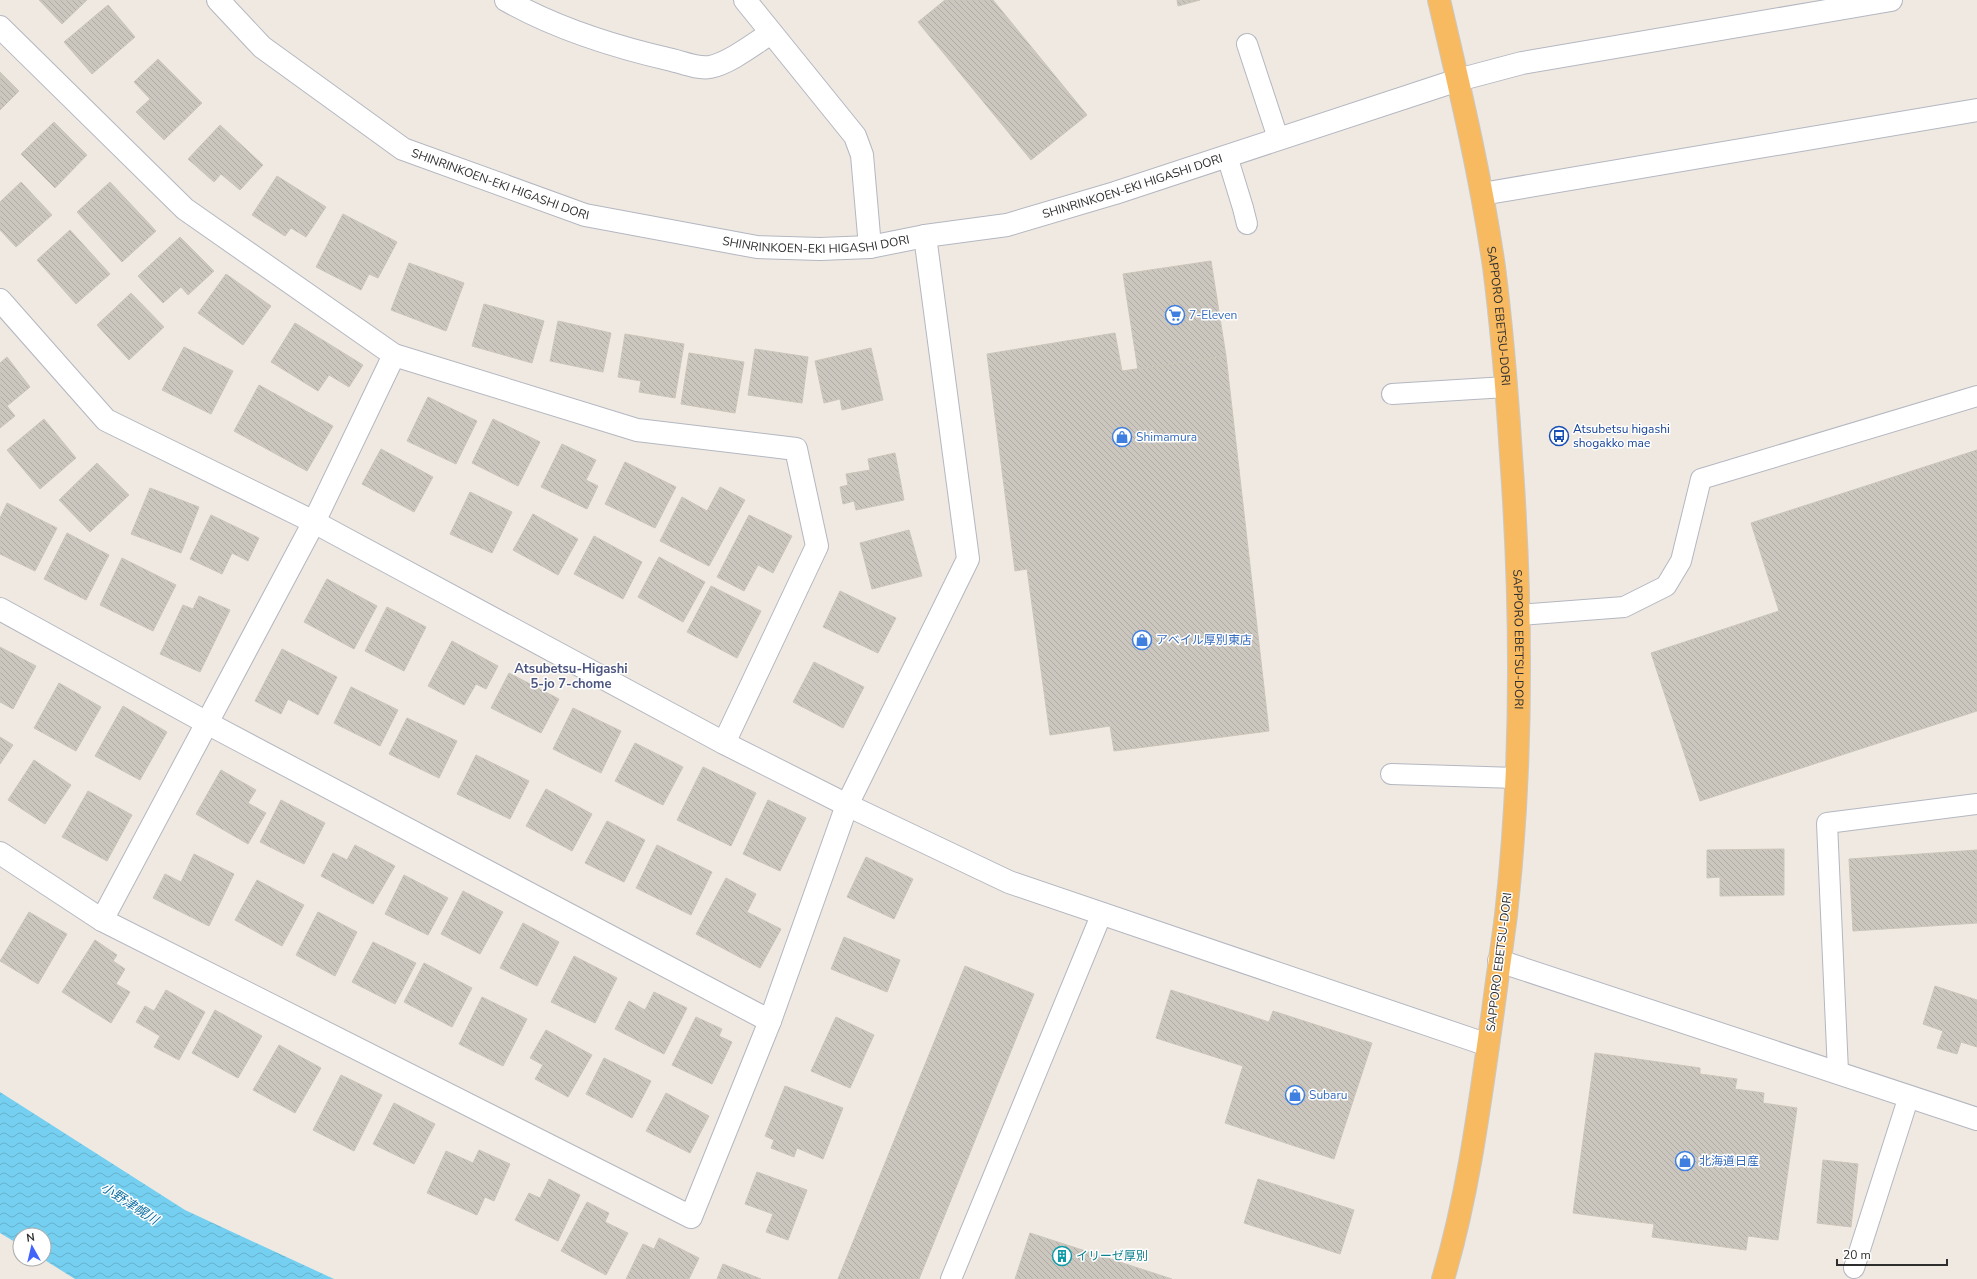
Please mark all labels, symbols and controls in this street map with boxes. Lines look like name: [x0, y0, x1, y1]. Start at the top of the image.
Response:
street label: SHINRINKOEN-EKI HIGASHI DORI: [409, 145, 590, 224]
street label: SHINRINKOEN-EKI HIGASHI DORI: [1040, 150, 1224, 222]
street label: SHINRINKOEN-EKI HIGASHI DORI: [721, 231, 911, 257]
street label: SAPPORO EBETSU-DORI: [1483, 245, 1514, 386]
supermarket icon: 7-Eleven: [1164, 304, 1186, 326]
place label: 7-Eleven: [1189, 307, 1237, 323]
place label: Atsubetsu higashi shogakko mae: [1573, 421, 1670, 451]
bus stop icon: Atsubetsu higashi shogakko mae: [1548, 425, 1570, 447]
shop icon: Shimamura: [1111, 426, 1133, 448]
place label: Shimamura: [1136, 429, 1197, 445]
street label: SAPPORO EBETSU-DORI: [1509, 569, 1527, 709]
shop icon: アベイル厚別東店: [1131, 629, 1153, 651]
place label: アベイル厚別東店: [1156, 632, 1252, 648]
district label: Atsubetsu-Higashi 5-jo 7-chome: [514, 660, 628, 693]
street label: SAPPORO EBETSU-DORI: [1483, 892, 1515, 1032]
shop icon: Subaru: [1284, 1084, 1306, 1106]
place label: Subaru: [1309, 1087, 1348, 1103]
shop icon: 北海道日産: [1674, 1150, 1696, 1172]
place label: 北海道日産: [1699, 1153, 1759, 1169]
water label: 小野津幌川: [97, 1179, 163, 1230]
north arrow: [12, 1227, 52, 1267]
text: N: [26, 1230, 36, 1246]
scale bar: [1837, 1241, 1947, 1267]
building icon: イリーゼ厚別: [1051, 1245, 1073, 1267]
text: 20 m: [1843, 1247, 1871, 1263]
place label: イリーゼ厚別: [1076, 1248, 1148, 1264]

